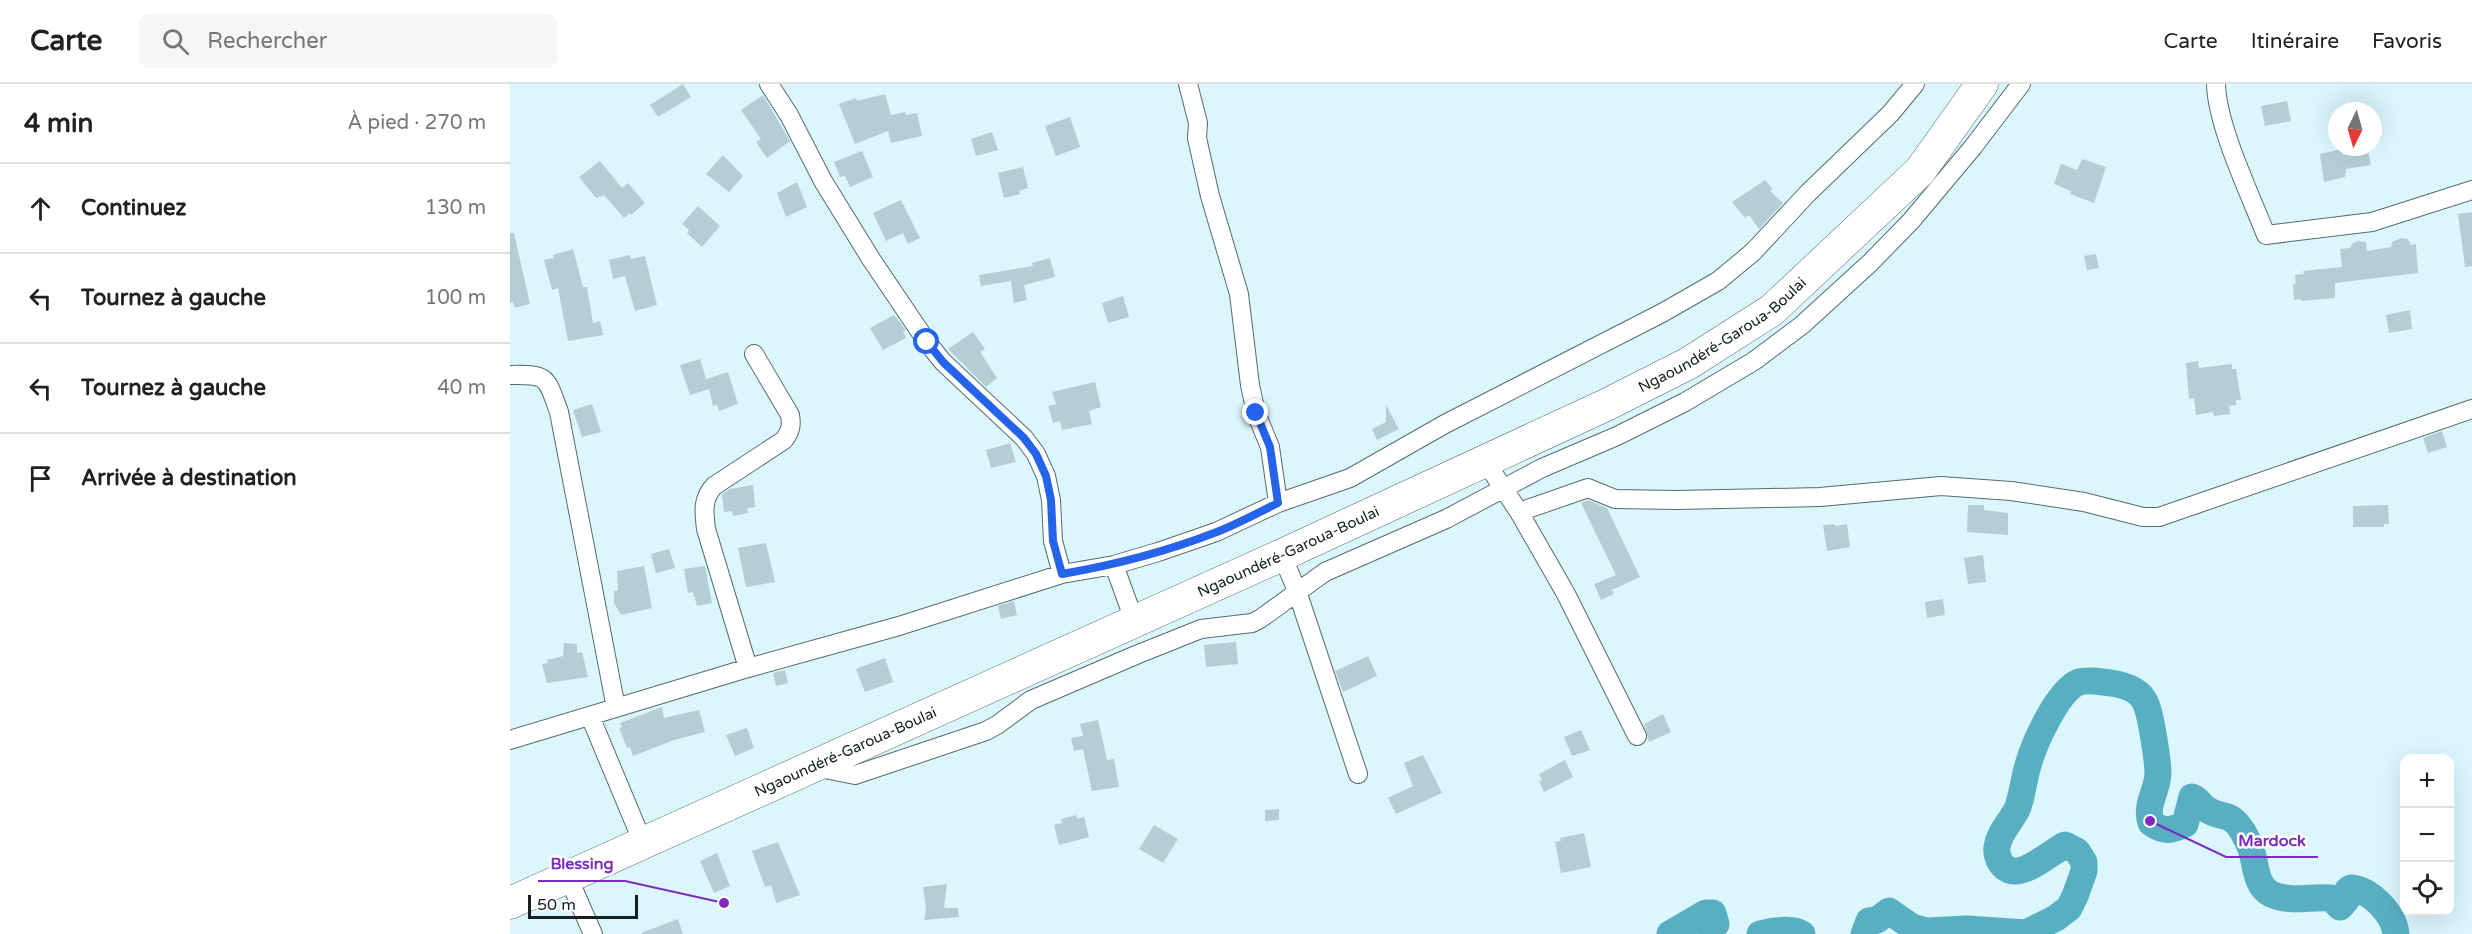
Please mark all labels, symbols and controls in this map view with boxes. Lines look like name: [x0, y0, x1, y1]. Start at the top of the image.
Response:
search box: [138, 14, 558, 68]
text: Carte: [30, 24, 102, 58]
icon: search: [159, 25, 192, 58]
text: Rechercher: [207, 28, 327, 54]
text: Carte: [2164, 29, 2218, 54]
text: Itinéraire: [2251, 29, 2339, 54]
text: Favoris: [2372, 29, 2442, 54]
north arrow: [2328, 102, 2382, 156]
text: 4 min: [24, 108, 93, 139]
text: À pied · 270 m: [348, 111, 486, 135]
icon: ahead: [24, 192, 57, 225]
text: Continuez: [81, 195, 186, 221]
text: 130 m: [425, 196, 486, 220]
street label: Ngaoundéré-Garoua-Boulai: [1635, 274, 1810, 396]
icon: left: [24, 282, 57, 315]
text: Tournez à gauche: [81, 285, 266, 311]
text: 100 m: [425, 286, 486, 310]
route start: [913, 328, 939, 354]
icon: left: [24, 372, 57, 405]
text: Tournez à gauche: [81, 375, 266, 401]
text: 40 m: [437, 376, 486, 400]
route end: [1242, 399, 1268, 425]
icon: arrive: [24, 462, 57, 495]
text: Arrivée à destination: [81, 465, 297, 491]
street label: Ngaoundéré-Garoua-Boulai: [1195, 502, 1382, 601]
street label: Ngaoundéré-Garoua-Boulai: [752, 703, 939, 801]
map controls: [2400, 754, 2454, 916]
button: +: [2400, 754, 2454, 808]
button: −: [2400, 808, 2454, 862]
callout: Mardock: [2226, 823, 2318, 857]
text: Mardock: [2238, 831, 2306, 851]
callout: Blessing: [538, 847, 625, 881]
text: Blessing: [550, 854, 614, 874]
button: locate: [2400, 862, 2454, 916]
scale bar: [528, 892, 638, 920]
text: 50 m: [537, 895, 576, 915]

